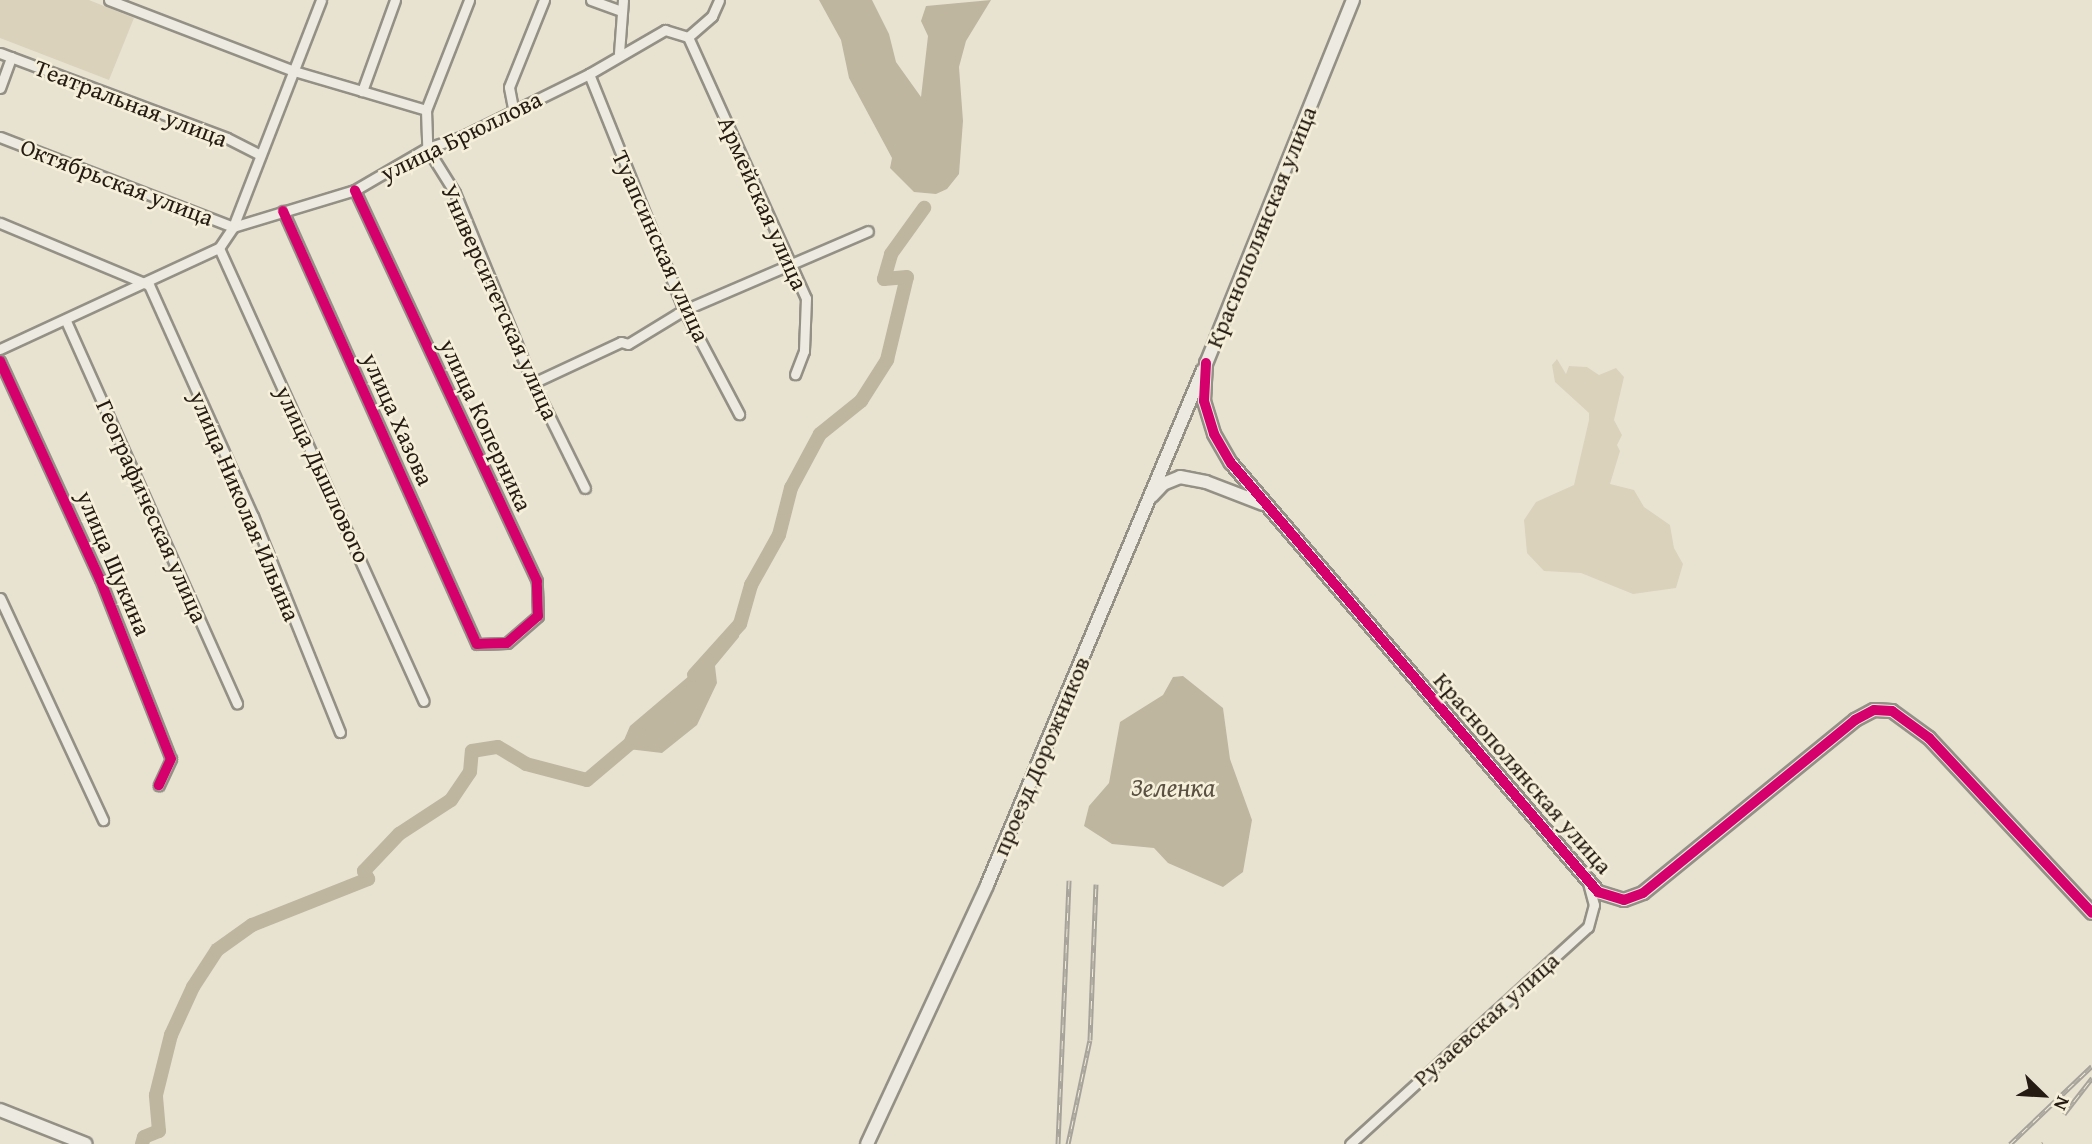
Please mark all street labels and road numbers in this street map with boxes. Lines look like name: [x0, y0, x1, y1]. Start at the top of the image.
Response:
street label: Театральная улица: [31, 53, 231, 153]
street label: улица Брюллова: [376, 85, 546, 187]
street label: Краснополянская улица: [1199, 102, 1323, 352]
street label: Армейская улица: [712, 112, 814, 294]
street label: Октябрьская улица: [16, 132, 218, 232]
street label: Туапсинская улица: [606, 146, 716, 346]
street label: Университетская улица: [435, 180, 565, 424]
street label: улица Коперника: [433, 334, 539, 516]
street label: улица Хазова: [356, 348, 440, 490]
street label: улица Дышлового: [269, 381, 377, 567]
street label: улица Николая Ильина: [183, 386, 307, 626]
street label: Географическая улица: [90, 395, 214, 627]
street label: улица Щукина: [71, 486, 157, 640]
street label: проезд Дорожников: [986, 652, 1096, 860]
street label: Краснополянская улица: [1428, 666, 1618, 880]
street label: Рузаевская улица: [1407, 946, 1565, 1092]

